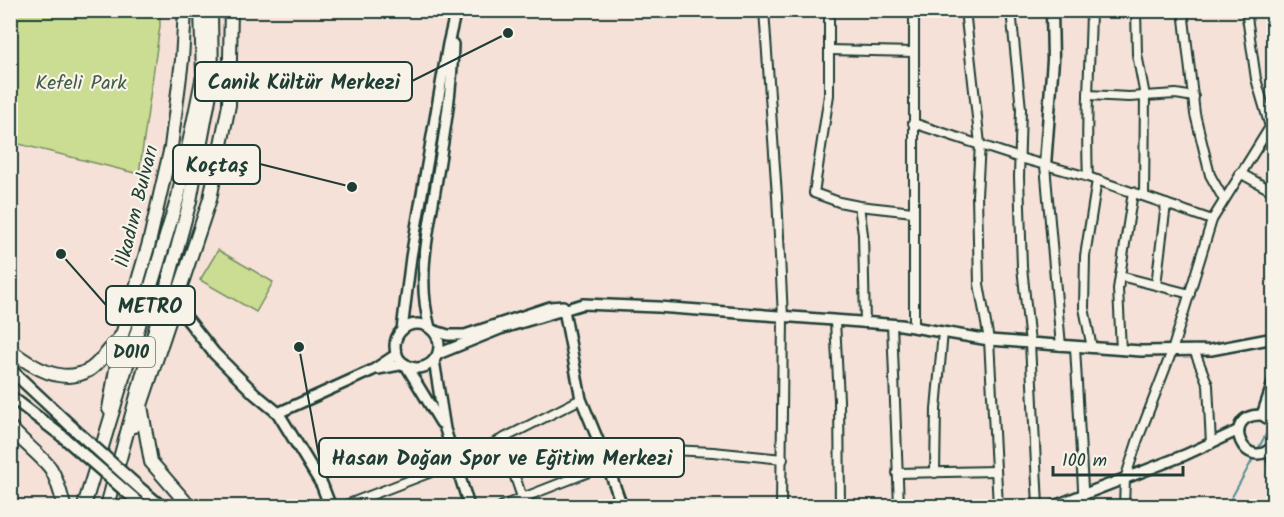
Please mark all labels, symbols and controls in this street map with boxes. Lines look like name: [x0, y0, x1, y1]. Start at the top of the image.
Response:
callout: Canik Kültür Merkezi: [195, 62, 412, 101]
text: Canik Kültür Merkezi: [208, 67, 401, 100]
park label: Kefeli Park: [35, 68, 127, 100]
street label: İlkadım Bulvarı: [107, 142, 169, 271]
callout: Koçtaş: [173, 145, 260, 184]
text: Koçtaş: [186, 150, 248, 183]
callout: METRO: [106, 286, 195, 325]
text: METRO: [118, 291, 182, 324]
road number: D010: [107, 337, 155, 367]
callout: Hasan Doğan Spor ve Eğitim Merkezi: [319, 438, 684, 477]
scale bar: [1053, 439, 1184, 477]
text: Hasan Doğan Spor ve Eğitim Merkezi: [332, 443, 673, 476]
text: 100 m: [1062, 447, 1107, 476]

